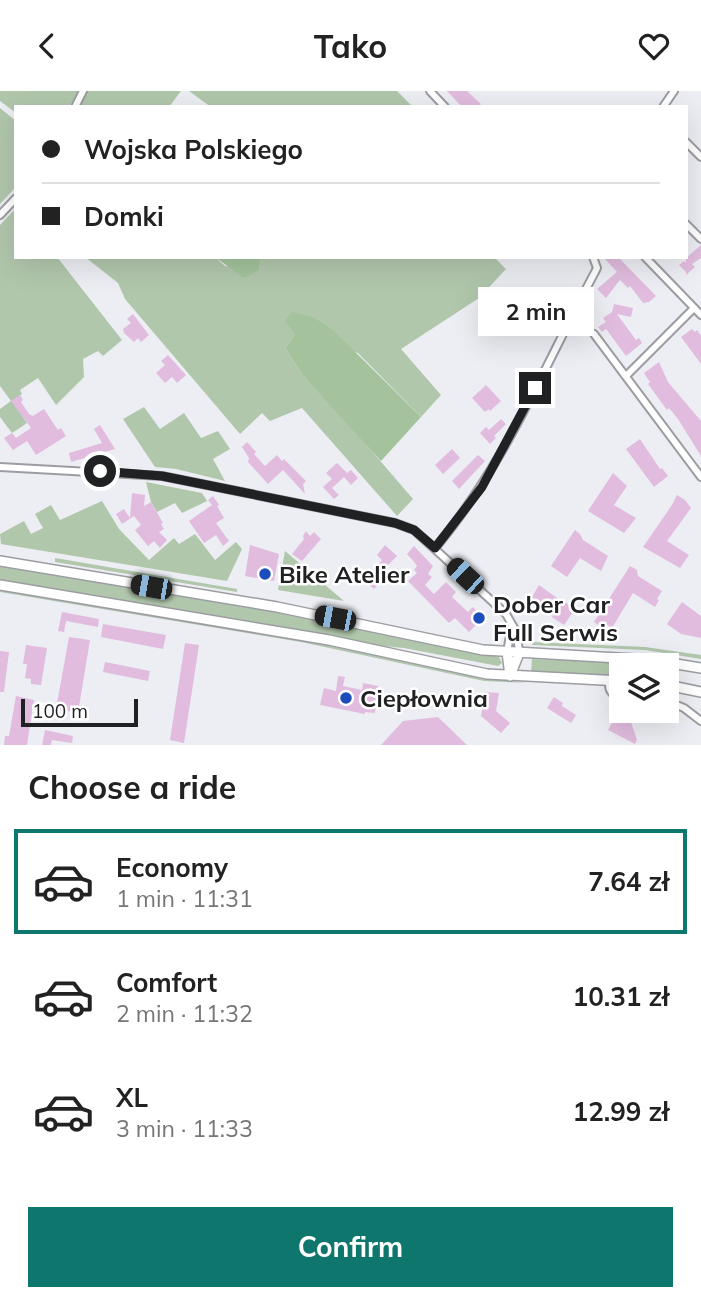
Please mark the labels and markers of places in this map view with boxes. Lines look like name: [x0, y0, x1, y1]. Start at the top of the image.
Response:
place label: Bike Atelier: [279, 559, 410, 589]
marker: Bike Atelier: [257, 566, 273, 582]
place label: Dober Car Full Serwis: [493, 589, 618, 647]
marker: Dober Car Full Serwis: [471, 610, 487, 626]
place label: Ciepłownia: [360, 683, 488, 713]
marker: Ciepłownia: [338, 690, 354, 706]

